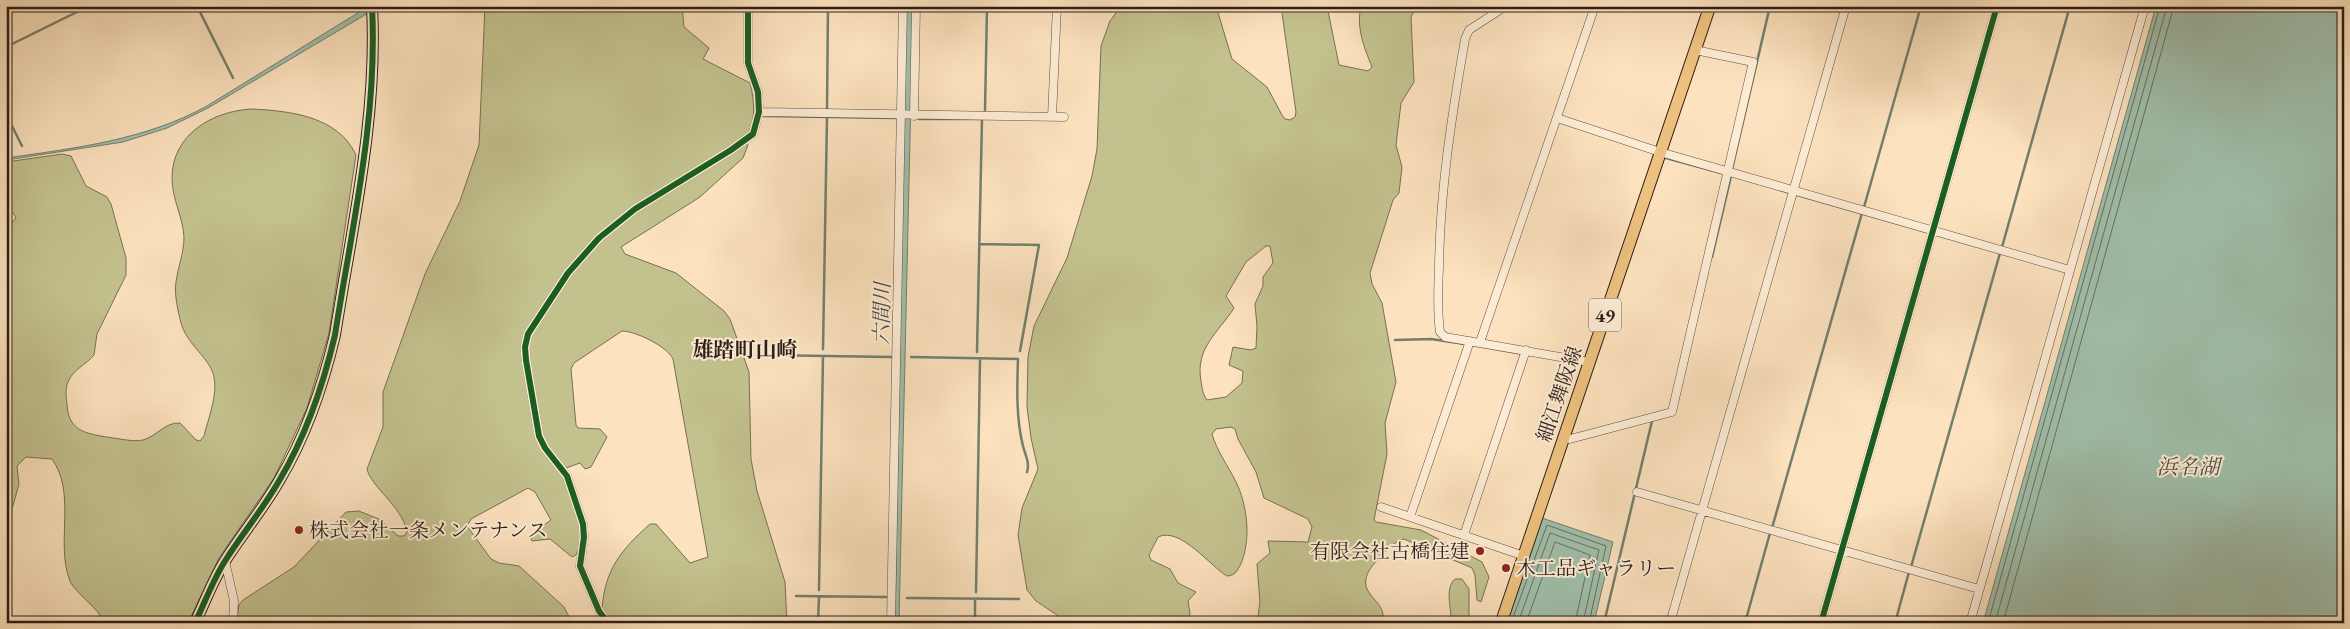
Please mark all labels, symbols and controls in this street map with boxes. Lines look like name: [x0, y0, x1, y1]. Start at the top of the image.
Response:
water label: 六間川: [867, 280, 896, 346]
road number: 49: [1589, 298, 1621, 332]
district label: 雄踏町山崎: [693, 336, 798, 363]
street label: 細江舞阪線: [1530, 342, 1588, 446]
water label: 浜名湖: [2157, 453, 2223, 480]
place label: 株式会社一条メンテナンス: [309, 517, 547, 543]
marker: 株式会社一条メンテナンス: [293, 524, 305, 536]
place label: 有限会社古橋住建: [1310, 538, 1470, 564]
marker: 有限会社古橋住建: [1474, 545, 1486, 557]
place label: 木工品ギャラリー: [1516, 555, 1676, 581]
marker: 木工品ギャラリー: [1500, 562, 1512, 574]

